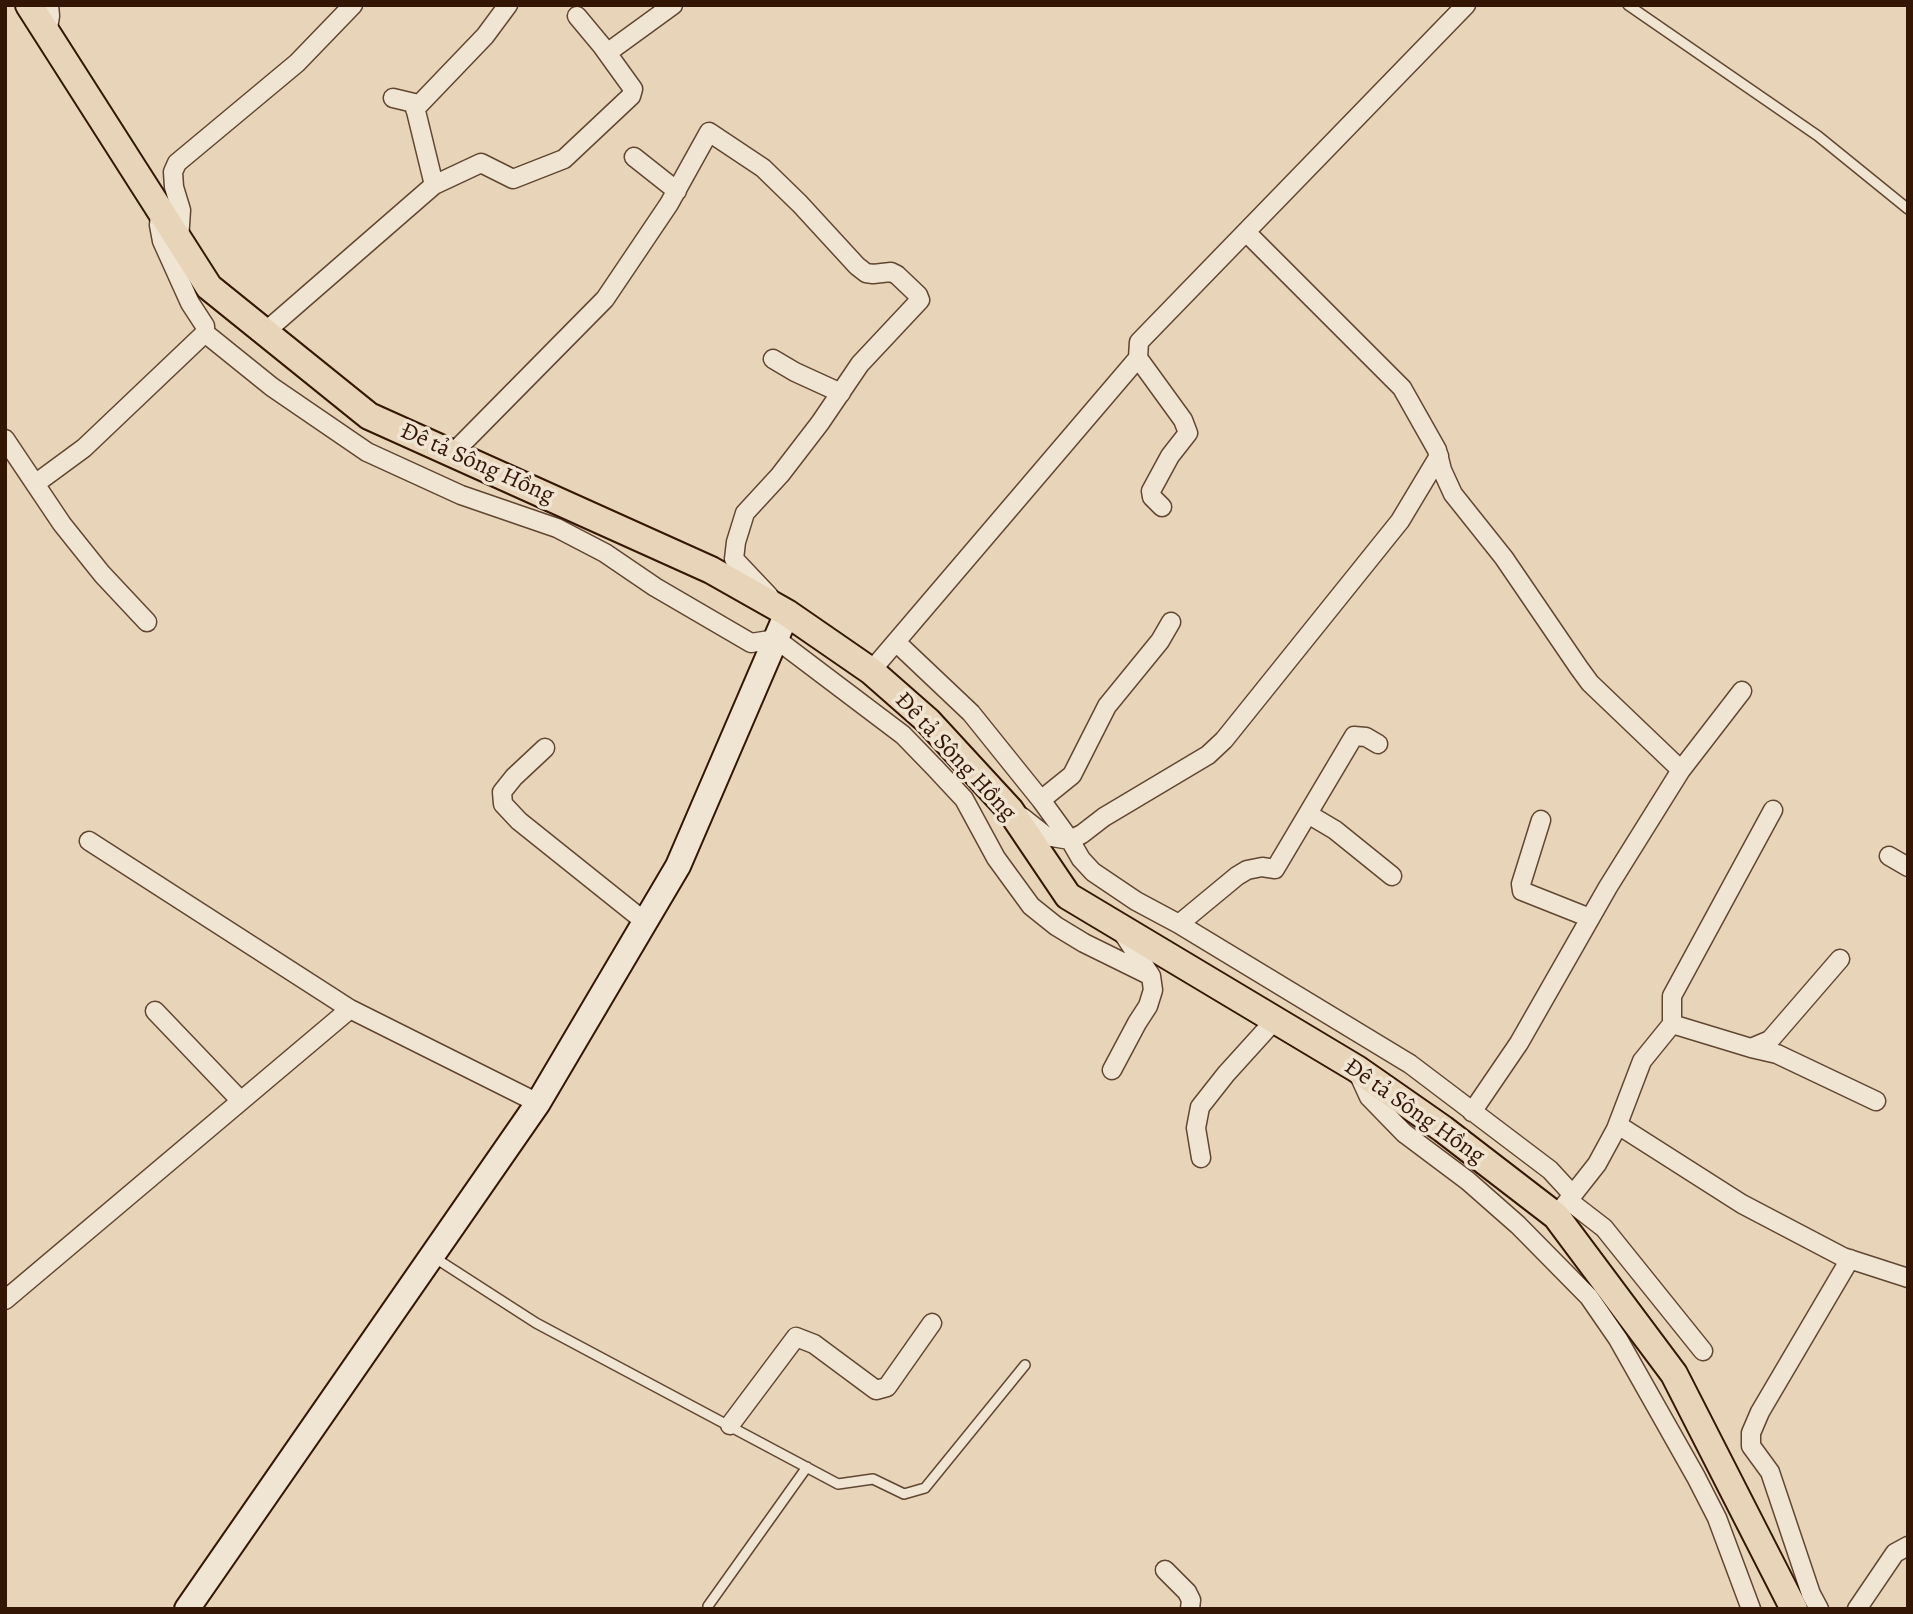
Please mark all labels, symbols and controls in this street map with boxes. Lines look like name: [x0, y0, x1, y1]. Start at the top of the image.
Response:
street label: Đê tả Sông Hồng: [396, 417, 558, 511]
street label: Đê tả Sông Hồng: [888, 687, 1022, 827]
street label: Đê tả Sông Hồng: [1338, 1053, 1490, 1171]

